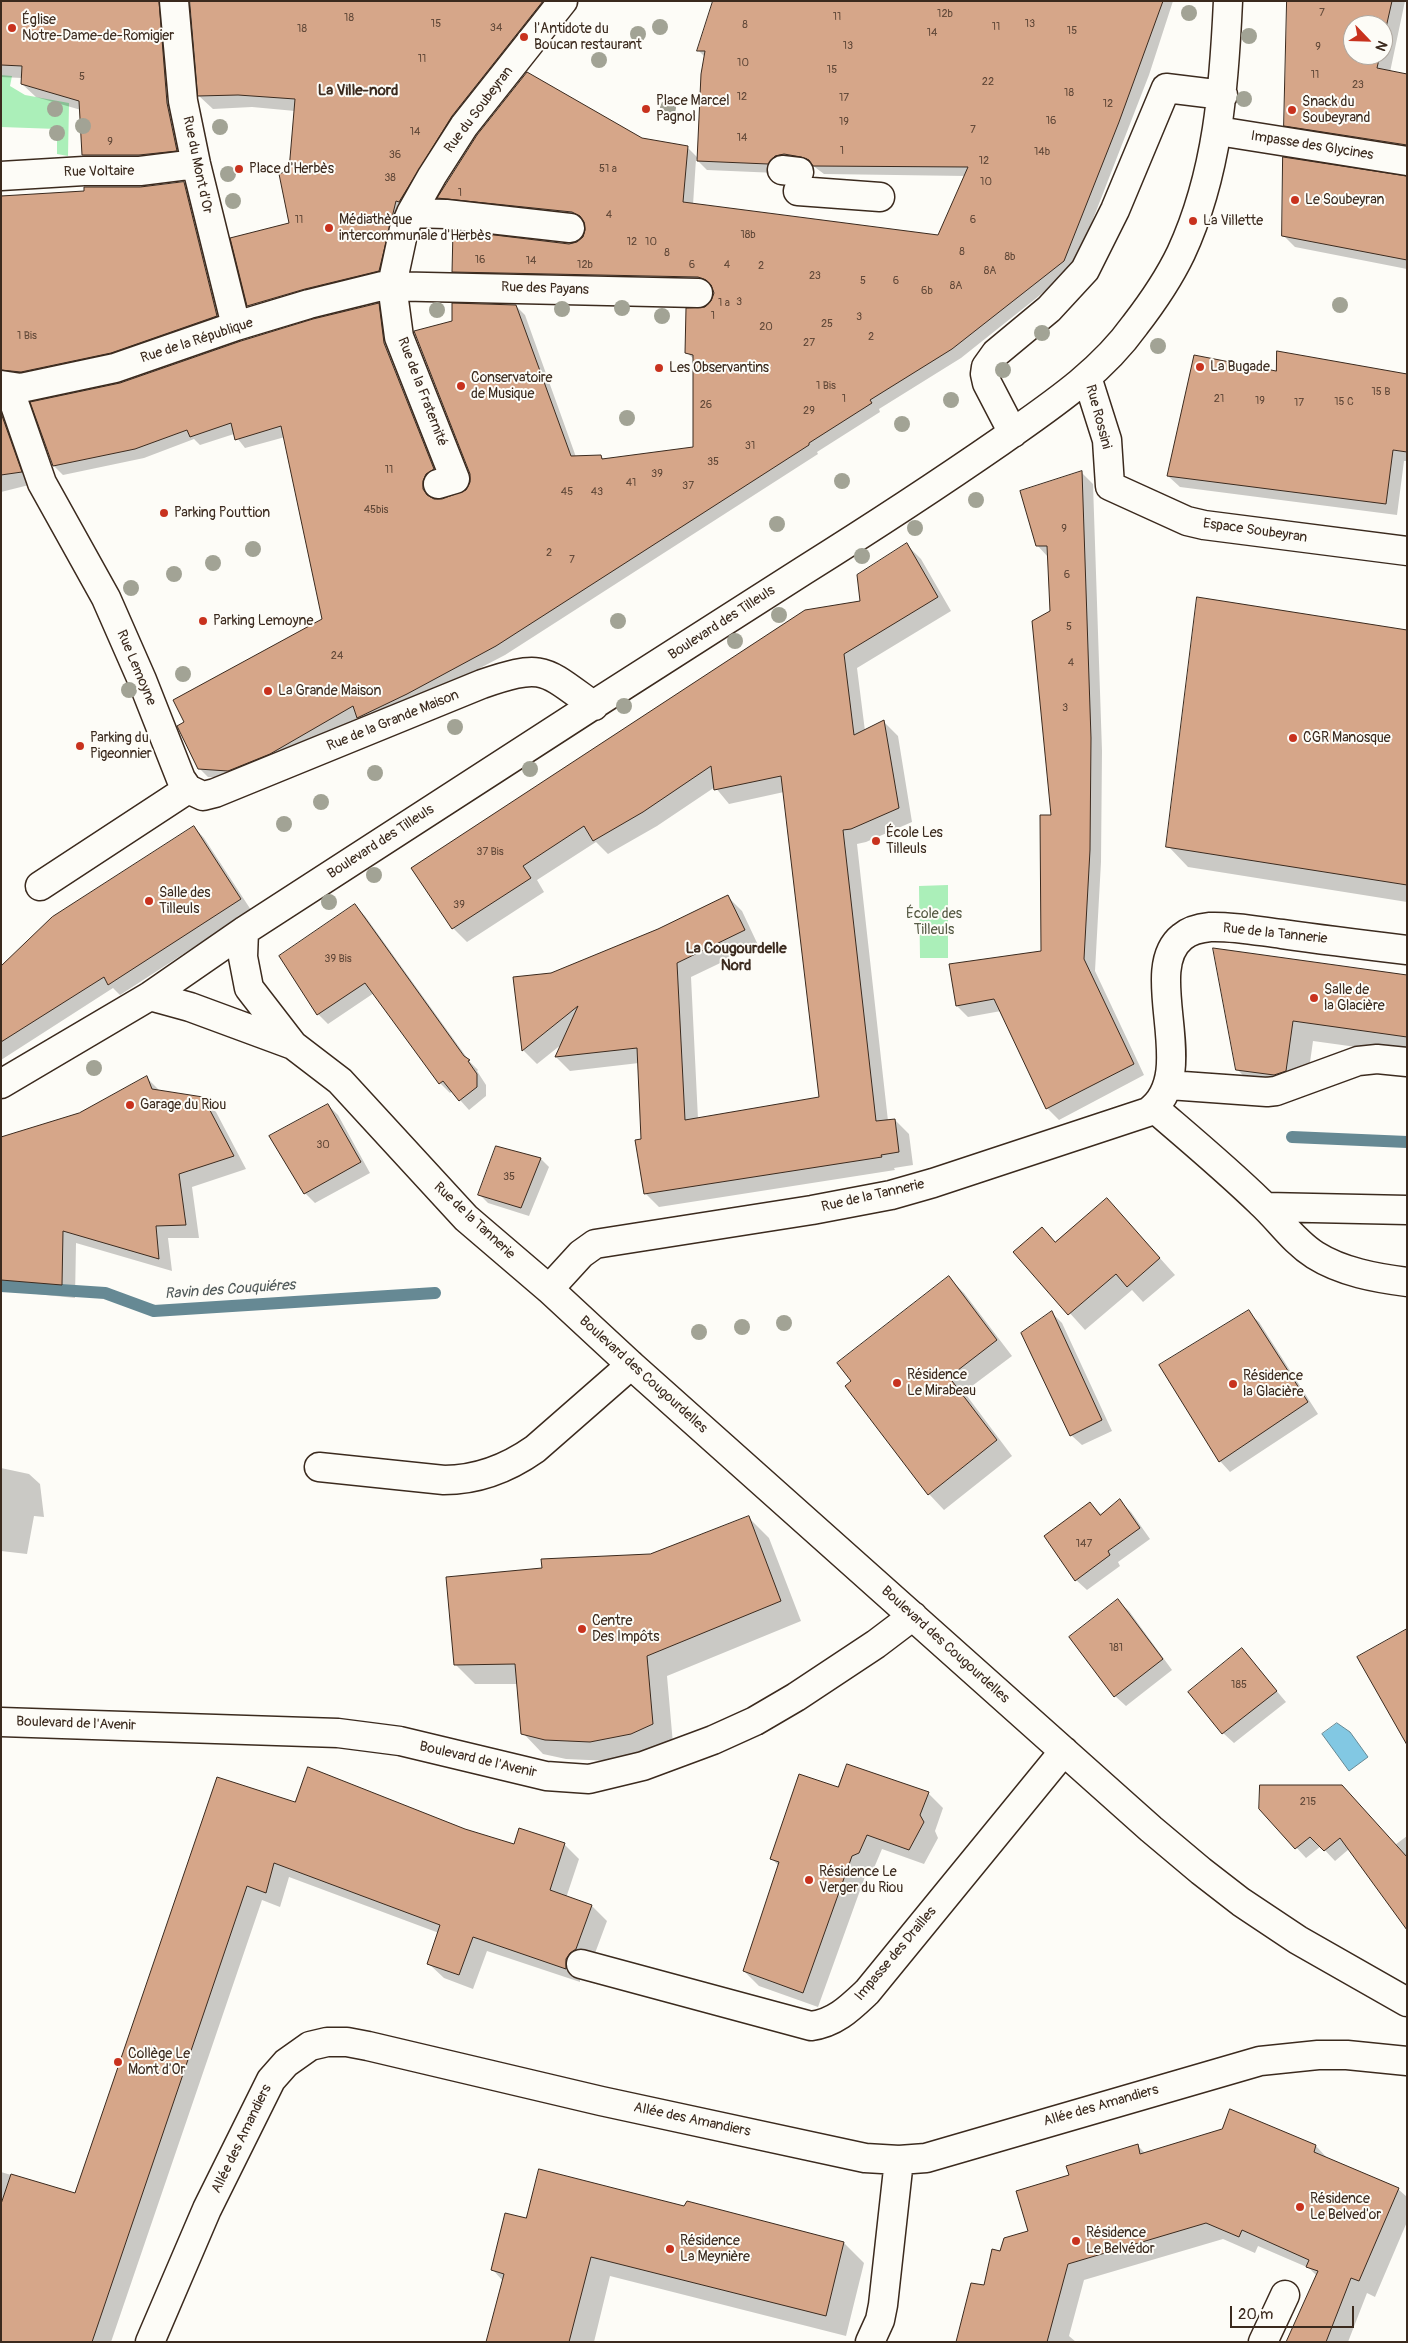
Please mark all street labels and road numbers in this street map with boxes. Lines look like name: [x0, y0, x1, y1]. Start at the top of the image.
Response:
street label: Rue du Soubeyran: [441, 64, 517, 156]
street label: Rue du Mont d'Or: [178, 115, 216, 215]
street label: Impasse des Glycines: [1249, 128, 1375, 164]
street label: Rue Voltaire: [64, 163, 134, 181]
street label: Rue des Payans: [501, 279, 589, 299]
street label: Rue de la République: [139, 315, 255, 367]
street label: Rue de la Fraternité: [393, 335, 451, 449]
street label: Rue Rossini: [1081, 383, 1115, 451]
street label: Espace Soubeyran: [1202, 515, 1308, 547]
street label: Boulevard des Tilleuls: [666, 582, 778, 664]
street label: Rue Lemoyne: [113, 628, 159, 708]
street label: Rue de la Grande Maison: [325, 687, 461, 755]
street label: Boulevard des Tilleuls: [325, 801, 437, 883]
street label: Rue de la Tannerie: [1222, 920, 1328, 948]
street label: Rue de la Tannerie: [820, 1176, 926, 1216]
street label: Rue de la Tannerie: [430, 1179, 518, 1263]
street label: Boulevard des Cougourdelles: [575, 1313, 711, 1437]
street label: Boulevard des Cougourdelles: [877, 1583, 1013, 1707]
street label: Boulevard de l'Avenir: [16, 1714, 136, 1734]
street label: Boulevard de l'Avenir: [418, 1738, 538, 1782]
street label: Impasse des Drailles: [852, 1903, 940, 2005]
street label: Allée des Amandiers: [208, 2082, 276, 2196]
street label: Allée des Amandiers: [1041, 2082, 1161, 2130]
street label: Allée des Amandiers: [632, 2099, 752, 2141]

